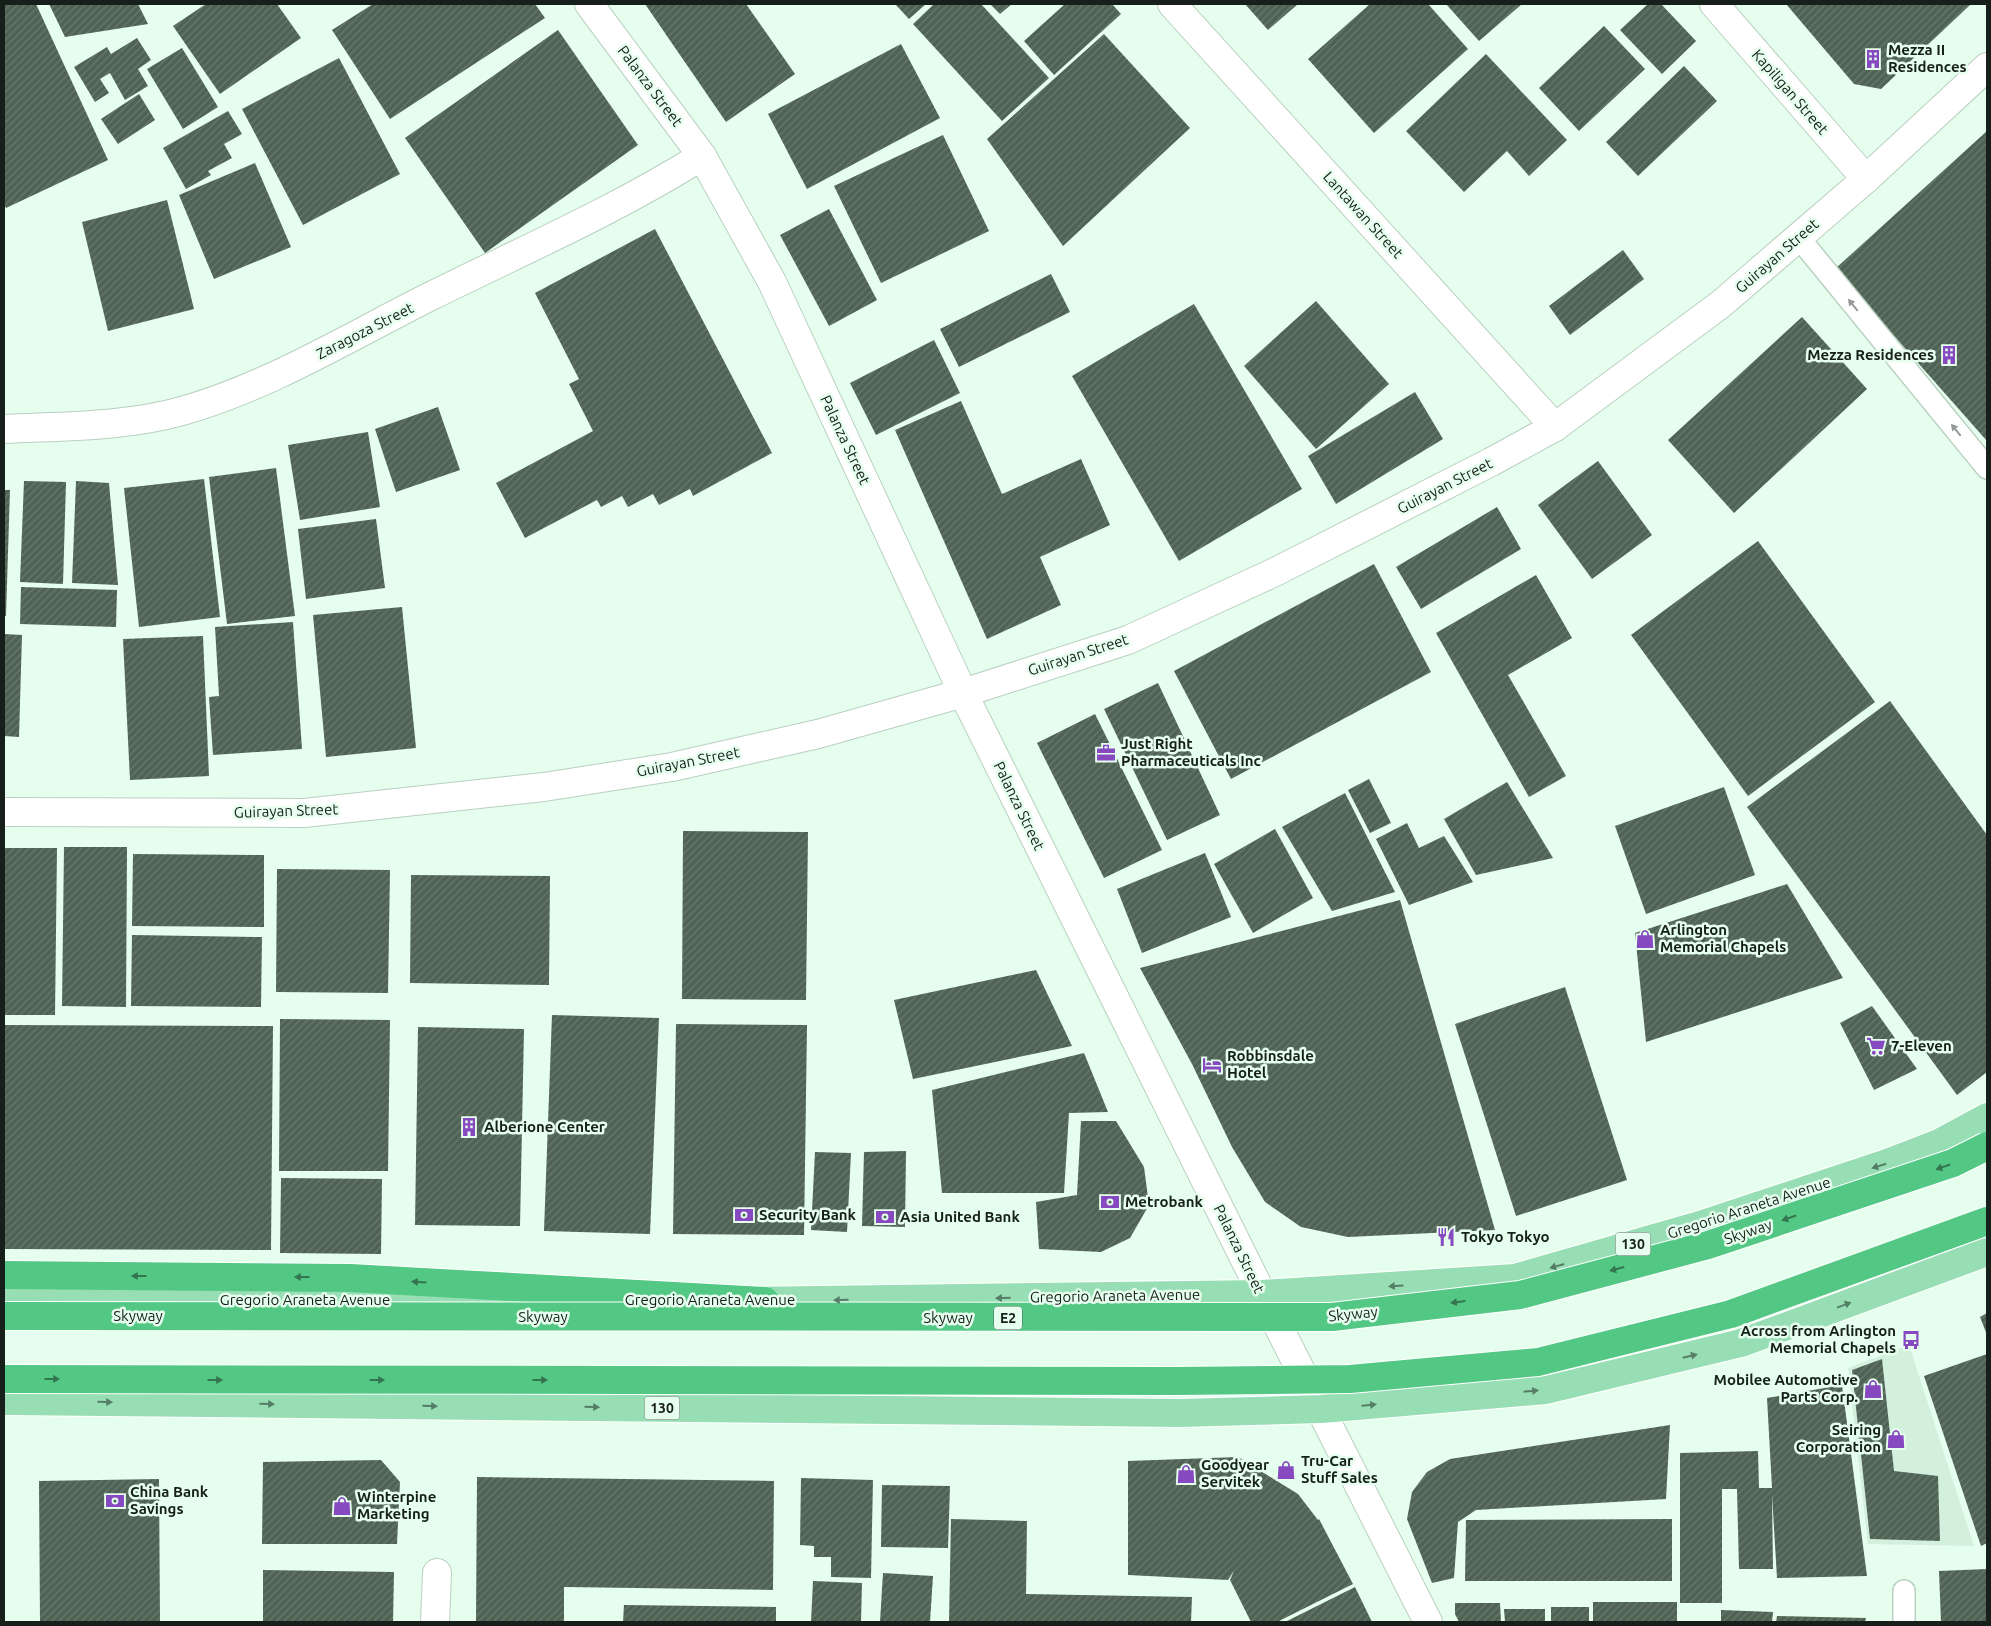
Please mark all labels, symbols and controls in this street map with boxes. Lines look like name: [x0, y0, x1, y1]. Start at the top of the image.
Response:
place label: Mezza II Residences: [1888, 41, 1967, 75]
street label: Palanza Street: [615, 42, 686, 129]
street label: Kapiligan Street: [1749, 46, 1832, 138]
building icon: Mezza II Residences: [1862, 48, 1884, 70]
street label: Lantawan Street: [1320, 168, 1407, 262]
street label: Guirayan Street: [1732, 215, 1822, 296]
one-way arrow: [1848, 298, 1859, 311]
street label: Zaragoza Street: [313, 299, 416, 362]
building icon: Mezza Residences: [1938, 344, 1960, 366]
place label: Mezza Residences: [1807, 346, 1934, 363]
street label: Palanza Street: [817, 392, 874, 487]
one-way arrow: [1951, 424, 1962, 437]
street label: Guirayan Street: [1394, 454, 1495, 517]
street label: Guirayan Street: [1026, 630, 1130, 679]
place label: Just Right Pharmaceuticals Inc: [1121, 735, 1261, 769]
office icon: Just Right Pharmaceuticals Inc: [1095, 742, 1117, 764]
street label: Guirayan Street: [635, 743, 741, 780]
street label: Palanza Street: [991, 759, 1048, 853]
street label: Guirayan Street: [234, 800, 339, 821]
place label: Arlington Memorial Chapels: [1660, 921, 1786, 955]
shop icon: Arlington Memorial Chapels: [1634, 928, 1656, 950]
supermarket icon: 7-Eleven: [1865, 1035, 1887, 1057]
place label: 7-Eleven: [1891, 1037, 1952, 1054]
place label: Robbinsdale Hotel: [1227, 1047, 1314, 1081]
hotel icon: Robbinsdale Hotel: [1201, 1054, 1223, 1076]
building icon: Alberione Center: [458, 1116, 480, 1138]
place label: Alberione Center: [484, 1118, 606, 1135]
one-way arrow: [1872, 1163, 1887, 1170]
one-way arrow: [1936, 1163, 1951, 1171]
street label: Gregorio Araneta Avenue: [1665, 1173, 1832, 1242]
bank icon: Metrobank: [1099, 1191, 1121, 1213]
place label: Metrobank: [1125, 1193, 1203, 1210]
street label: Palanza Street: [1211, 1202, 1268, 1296]
bank icon: Security Bank: [733, 1204, 755, 1226]
place label: Security Bank: [759, 1206, 857, 1223]
bank icon: Asia United Bank: [874, 1206, 896, 1228]
place label: Asia United Bank: [900, 1208, 1020, 1225]
street label: Skyway: [1722, 1215, 1774, 1248]
one-way arrow: [1782, 1215, 1797, 1222]
restaurant icon: Tokyo Tokyo: [1435, 1226, 1457, 1248]
place label: Tokyo Tokyo: [1461, 1228, 1550, 1245]
road number: 130: [1616, 1232, 1650, 1256]
one-way arrow: [1549, 1262, 1565, 1270]
one-way arrow: [1609, 1266, 1624, 1274]
one-way arrow: [131, 1272, 147, 1280]
one-way arrow: [293, 1273, 309, 1281]
one-way arrow: [411, 1277, 427, 1285]
one-way arrow: [1388, 1282, 1404, 1290]
street label: Gregorio Araneta Avenue: [1030, 1286, 1200, 1305]
street label: Gregorio Araneta Avenue: [220, 1291, 390, 1308]
street label: Gregorio Araneta Avenue: [625, 1291, 795, 1308]
one-way arrow: [995, 1294, 1011, 1302]
one-way arrow: [832, 1296, 848, 1304]
one-way arrow: [1450, 1298, 1466, 1306]
one-way arrow: [1837, 1301, 1852, 1309]
street label: Skyway: [1327, 1302, 1378, 1325]
road number: E2: [994, 1306, 1022, 1330]
street label: Skyway: [113, 1307, 163, 1324]
street label: Skyway: [518, 1308, 568, 1325]
street label: Skyway: [923, 1309, 973, 1326]
place label: Across from Arlington Memorial Chapels: [1741, 1322, 1896, 1356]
bus stop icon: Across from Arlington Memorial Chapels: [1900, 1329, 1922, 1351]
one-way arrow: [1682, 1352, 1697, 1360]
place label: Mobilee Automotive Parts Corp.: [1714, 1371, 1858, 1405]
one-way arrow: [45, 1375, 61, 1383]
one-way arrow: [207, 1376, 223, 1384]
one-way arrow: [370, 1376, 386, 1384]
one-way arrow: [532, 1376, 548, 1384]
shop icon: Mobilee Automotive Parts Corp.: [1862, 1378, 1884, 1400]
one-way arrow: [1524, 1387, 1540, 1395]
road number: 130: [644, 1396, 680, 1420]
one-way arrow: [97, 1398, 113, 1406]
one-way arrow: [260, 1400, 276, 1408]
one-way arrow: [1362, 1401, 1378, 1409]
one-way arrow: [422, 1402, 438, 1410]
one-way arrow: [585, 1403, 601, 1411]
place label: Seiring Corporation: [1796, 1421, 1881, 1455]
shop icon: Seiring Corporation: [1885, 1428, 1907, 1450]
place label: Tru-Car Stuff Sales: [1301, 1452, 1378, 1486]
place label: Goodyear Servitek: [1201, 1456, 1270, 1490]
shop icon: Tru-Car Stuff Sales: [1275, 1459, 1297, 1481]
shop icon: Goodyear Servitek: [1175, 1463, 1197, 1485]
place label: China Bank Savings: [130, 1483, 209, 1517]
place label: Winterpine Marketing: [357, 1488, 436, 1522]
bank icon: China Bank Savings: [104, 1490, 126, 1512]
shop icon: Winterpine Marketing: [331, 1495, 353, 1517]

